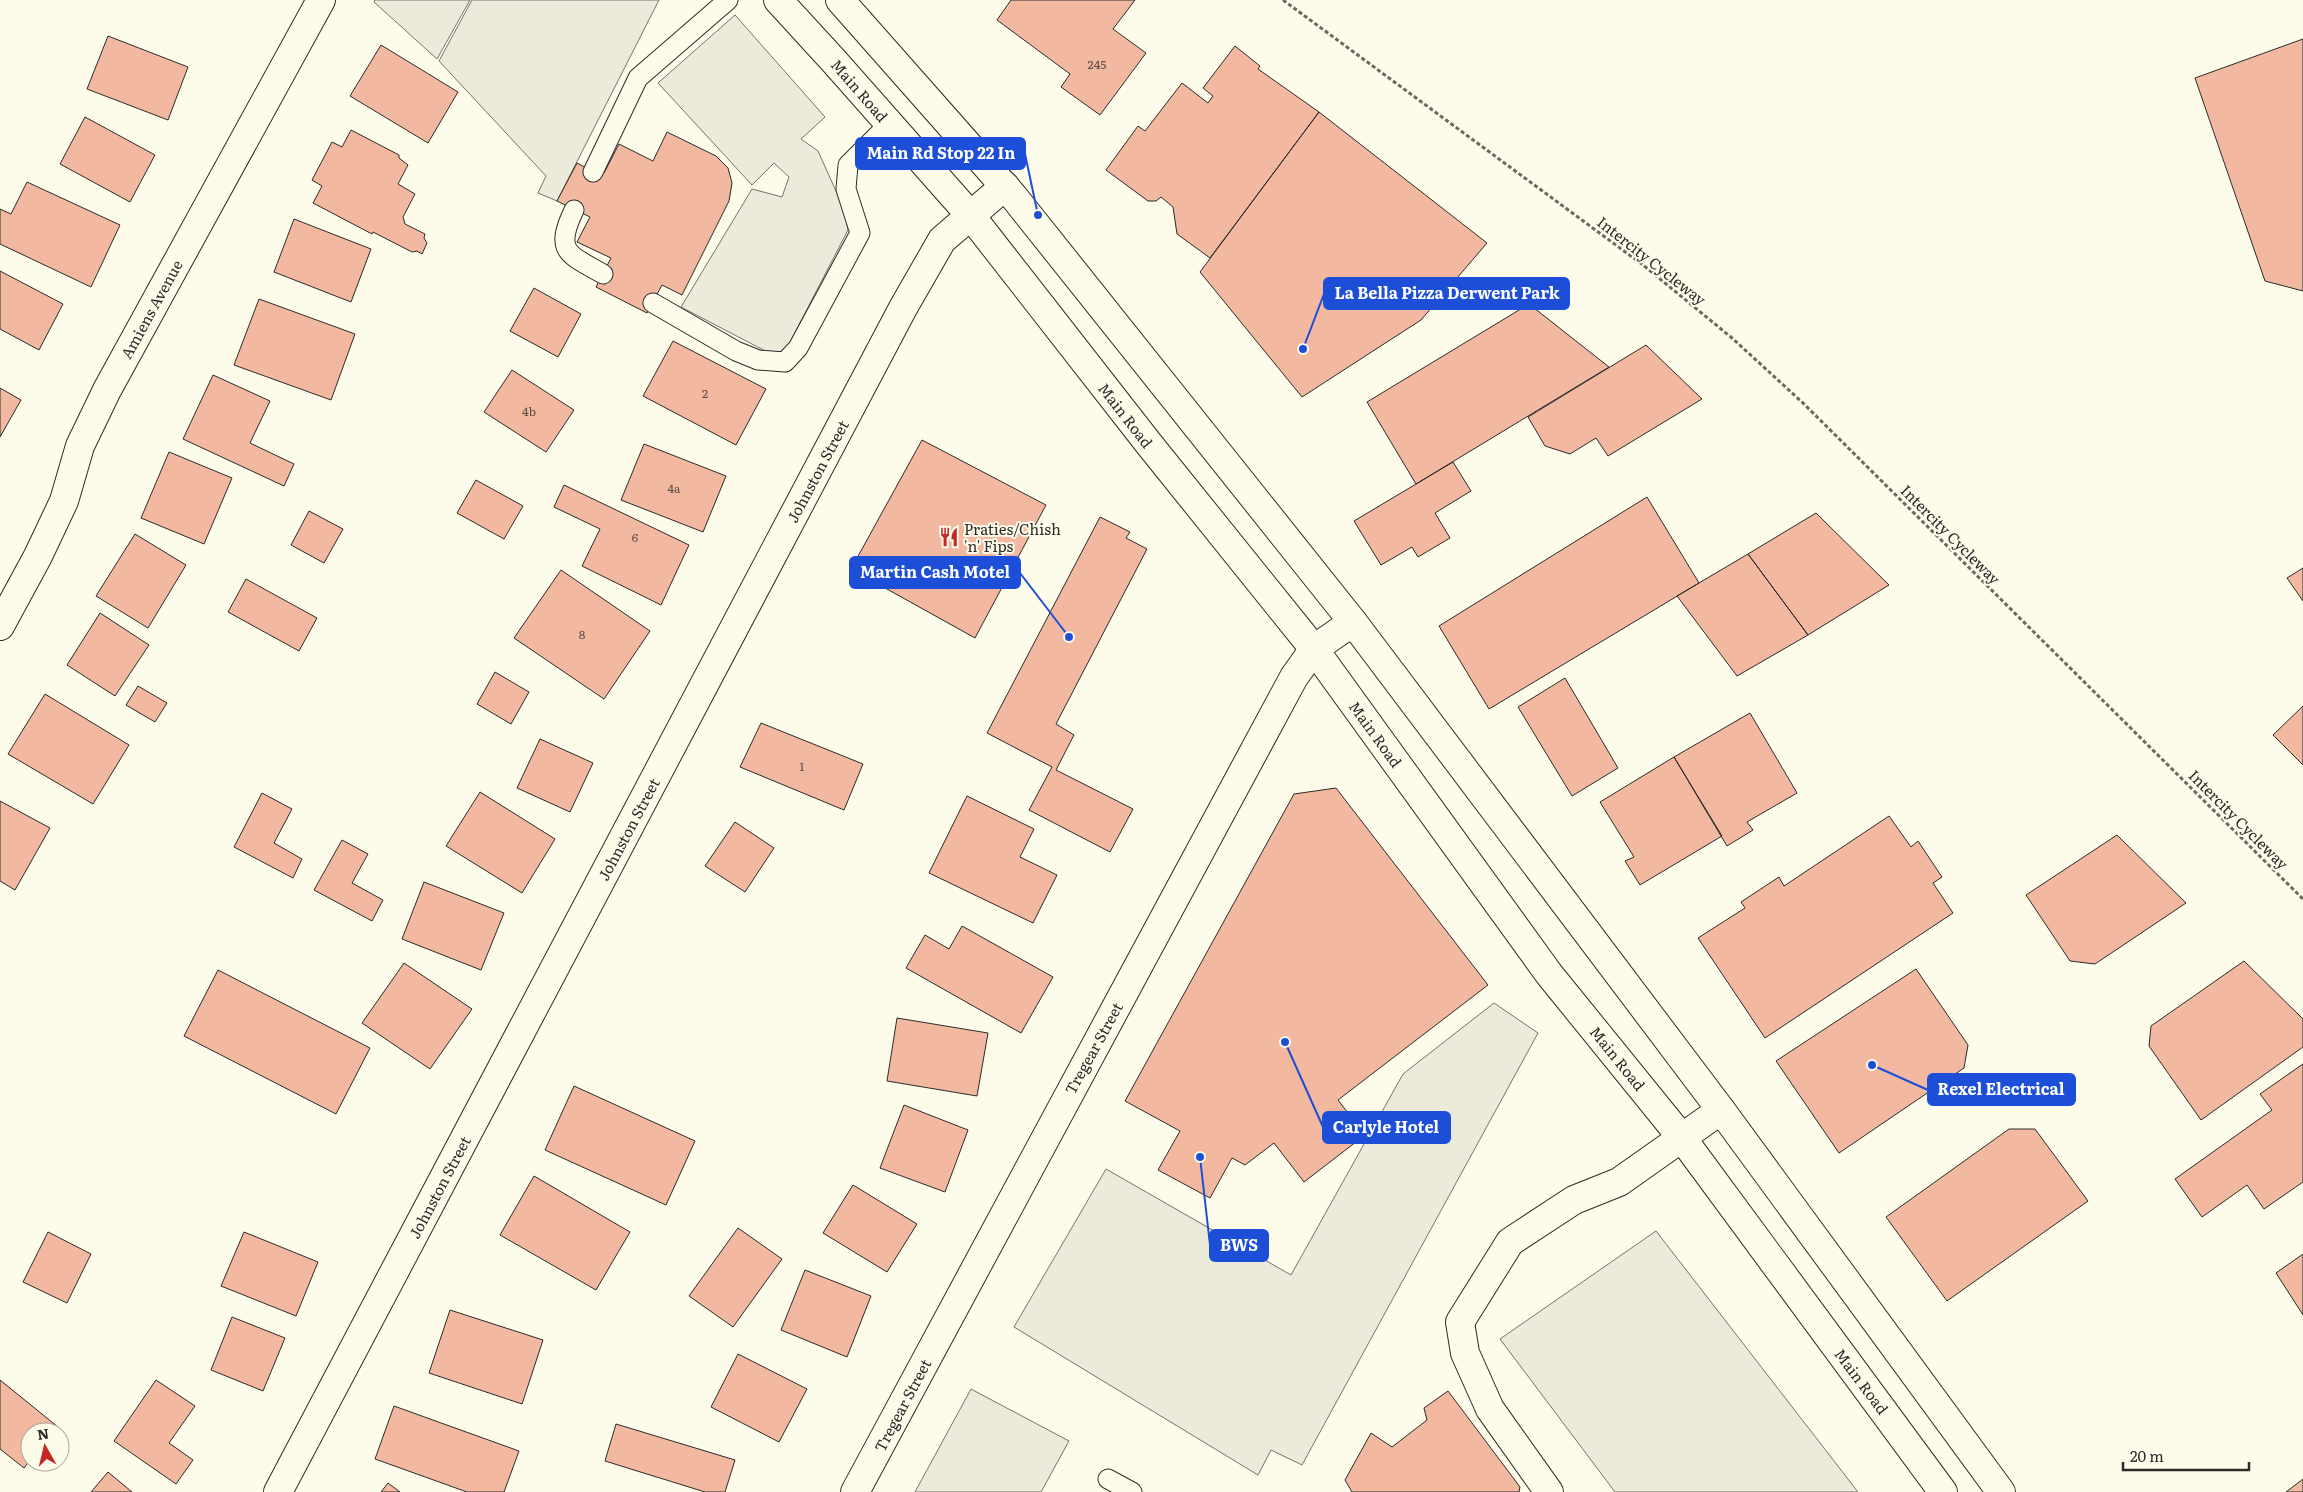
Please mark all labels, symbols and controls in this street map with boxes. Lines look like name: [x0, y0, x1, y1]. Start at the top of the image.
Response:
street label: Main Road: [826, 53, 894, 127]
house number: 245: [1088, 55, 1106, 73]
callout: Main Rd Stop 22 In: [856, 138, 1025, 169]
text: Main Rd Stop 22 In: [867, 140, 1015, 164]
street label: Intercity Cycleway: [1593, 210, 1712, 310]
street label: Amiens Avenue: [114, 255, 188, 363]
callout: La Bella Pizza Derwent Park: [1324, 278, 1569, 309]
text: La Bella Pizza Derwent Park: [1334, 280, 1560, 304]
street label: Main Road: [1093, 378, 1159, 452]
house number: 2: [702, 384, 708, 402]
house number: 4b: [522, 402, 536, 420]
street label: Johnston Street: [780, 416, 854, 526]
house number: 4a: [667, 479, 681, 497]
street label: Intercity Cycleway: [1896, 479, 2006, 589]
place label: Praties/Chish 'n' Fips: [964, 517, 1061, 557]
restaurant icon: Praties/Chish 'n' Fips: [938, 526, 960, 548]
house number: 6: [632, 528, 639, 546]
callout: Martin Cash Motel: [850, 557, 1020, 588]
text: Martin Cash Motel: [860, 559, 1010, 583]
house number: 8: [579, 625, 586, 643]
street label: Main Road: [1344, 696, 1408, 772]
house number: 1: [800, 757, 805, 775]
street label: Intercity Cycleway: [2184, 764, 2294, 874]
street label: Johnston Street: [591, 774, 665, 884]
street label: Tregear Street: [1058, 998, 1128, 1098]
street label: Main Road: [1585, 1021, 1651, 1095]
callout: Rexel Electrical: [1928, 1074, 2075, 1105]
text: Rexel Electrical: [1938, 1076, 2065, 1100]
callout: Carlyle Hotel: [1323, 1112, 1450, 1143]
text: Carlyle Hotel: [1333, 1114, 1439, 1138]
street label: Johnston Street: [402, 1132, 476, 1242]
callout: BWS: [1210, 1230, 1268, 1261]
text: BWS: [1220, 1232, 1258, 1256]
street label: Main Road: [1830, 1343, 1894, 1419]
street label: Tregear Street: [868, 1354, 936, 1456]
north arrow: [20, 1422, 70, 1472]
text: N: [36, 1422, 51, 1444]
scale bar: [2123, 1440, 2249, 1472]
text: 20 m: [2130, 1444, 2164, 1467]

